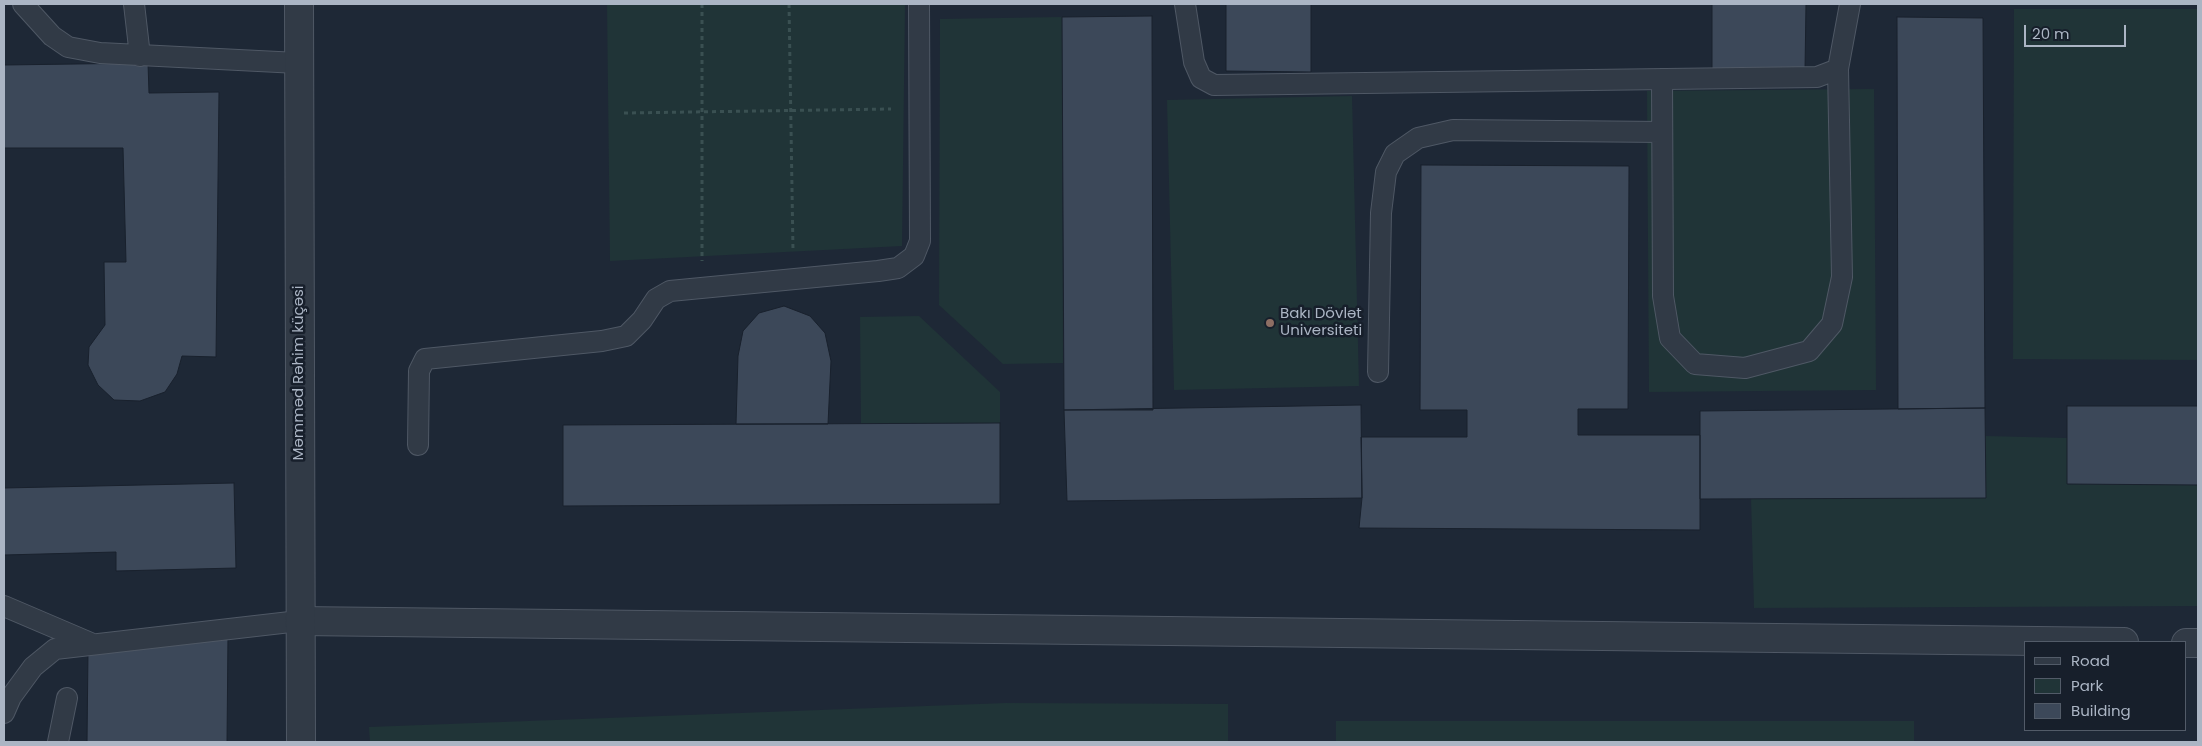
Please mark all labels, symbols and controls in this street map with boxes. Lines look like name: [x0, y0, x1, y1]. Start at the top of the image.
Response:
scale bar: [2027, 15, 2130, 47]
text: 20 m: [2032, 23, 2070, 44]
street label: Məmməd Rəhim küçəsi: [290, 286, 308, 460]
place label: Bakı Dövlət Universiteti: [1280, 305, 1362, 340]
marker: Bakı Dövlət Universiteti: [1264, 317, 1276, 329]
legend: [2024, 641, 2187, 731]
text: Road: [2071, 650, 2110, 671]
text: Park: [2071, 675, 2103, 696]
text: Building: [2071, 700, 2131, 721]

